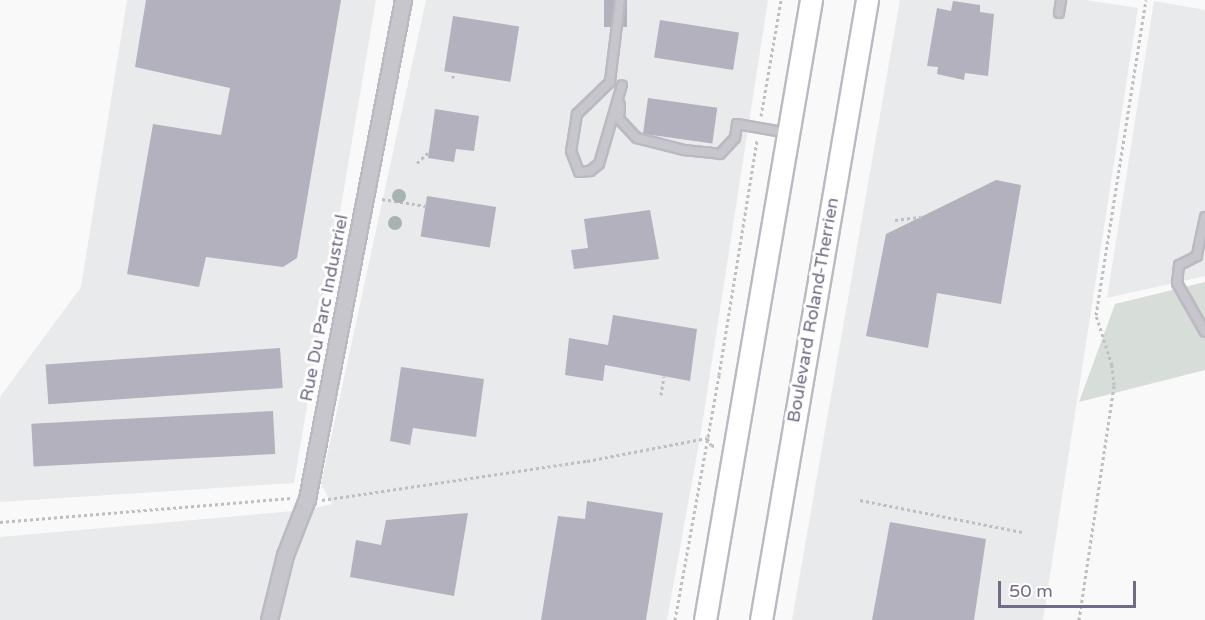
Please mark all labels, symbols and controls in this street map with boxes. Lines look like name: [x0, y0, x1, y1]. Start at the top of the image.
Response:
street label: Boulevard Roland-Therrien: [783, 196, 843, 424]
street label: Rue Du Parc Industriel: [295, 213, 353, 403]
scale bar: [1001, 569, 1139, 607]
text: 50 m: [1009, 580, 1053, 602]

